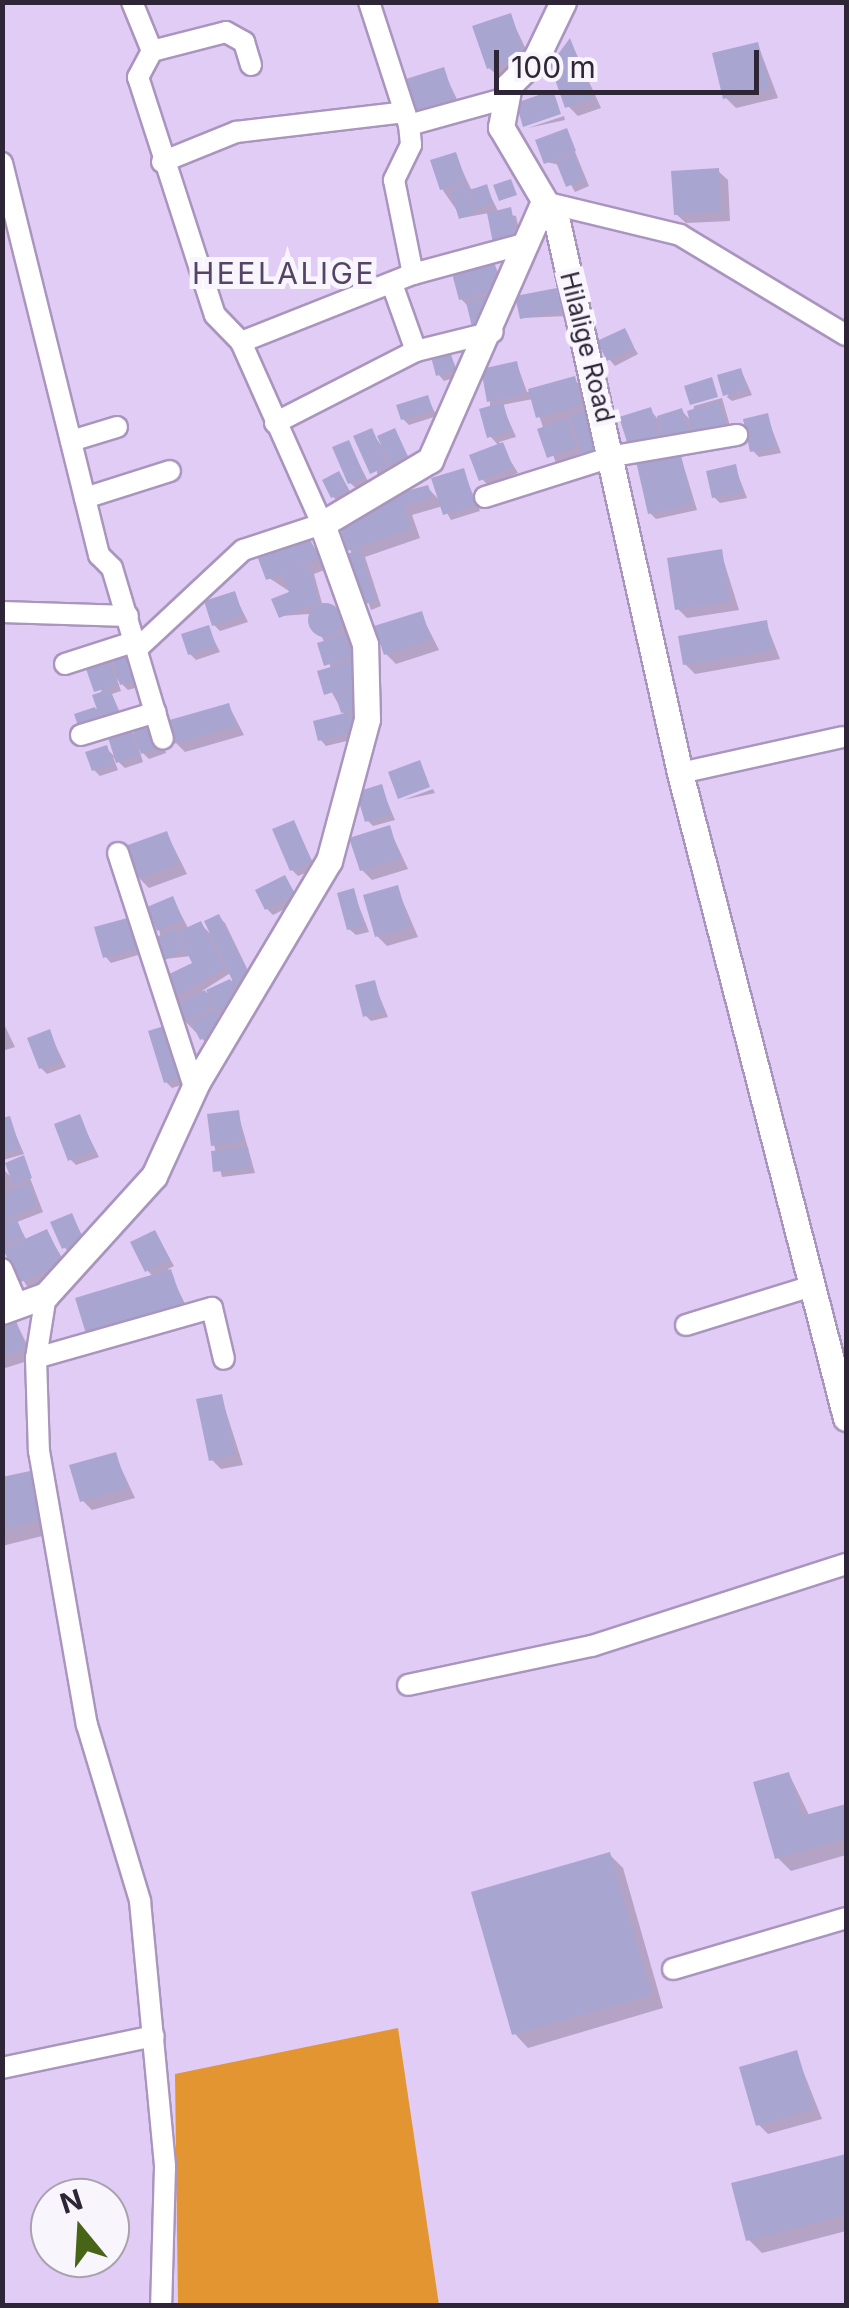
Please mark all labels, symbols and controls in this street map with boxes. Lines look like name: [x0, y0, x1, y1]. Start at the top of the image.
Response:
scale bar: [499, 30, 764, 92]
text: 100 m: [511, 49, 596, 85]
district label: HEELALIGE: [192, 255, 376, 291]
street label: Hilalige Road: [554, 269, 620, 425]
north arrow: [30, 2178, 130, 2278]
text: N: [56, 2182, 87, 2221]

